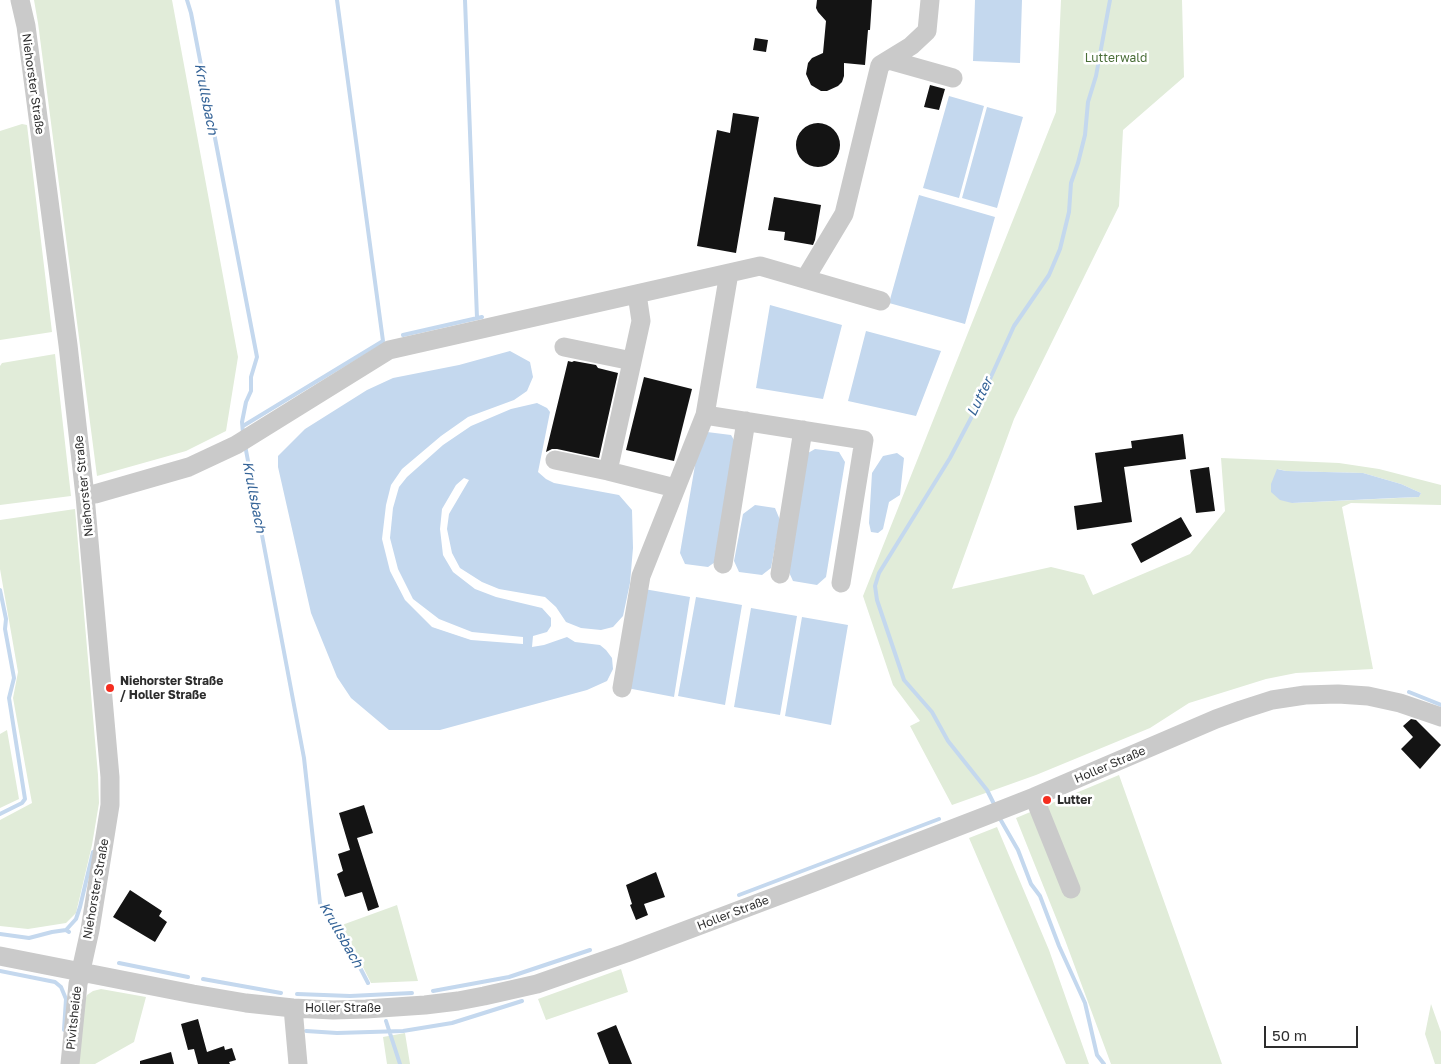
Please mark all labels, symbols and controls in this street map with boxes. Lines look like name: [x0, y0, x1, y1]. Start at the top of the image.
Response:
street label: Niehorster Straße: [19, 33, 47, 135]
park label: Lutterwald: [1085, 51, 1147, 65]
water label: Krullsbach: [191, 62, 221, 136]
water label: Lutter: [964, 375, 996, 419]
street label: Niehorster Straße: [72, 435, 96, 537]
water label: Krullsbach: [239, 460, 269, 534]
place label: Niehorster Straße / Holler Straße: [120, 674, 223, 702]
marker: Niehorster Straße / Holler Straße: [104, 682, 116, 694]
street label: Holler Straße: [1072, 744, 1148, 786]
place label: Lutter: [1057, 793, 1092, 807]
marker: Lutter: [1041, 794, 1053, 806]
street label: Niehorster Straße: [80, 838, 112, 940]
street label: Holler Straße: [695, 893, 771, 933]
water label: Krullsbach: [316, 899, 366, 971]
street label: Pivitsheide: [63, 985, 85, 1051]
street label: Holler Straße: [305, 1001, 381, 1015]
scale bar: [1266, 1016, 1360, 1048]
text: 50 m: [1272, 1026, 1307, 1044]

